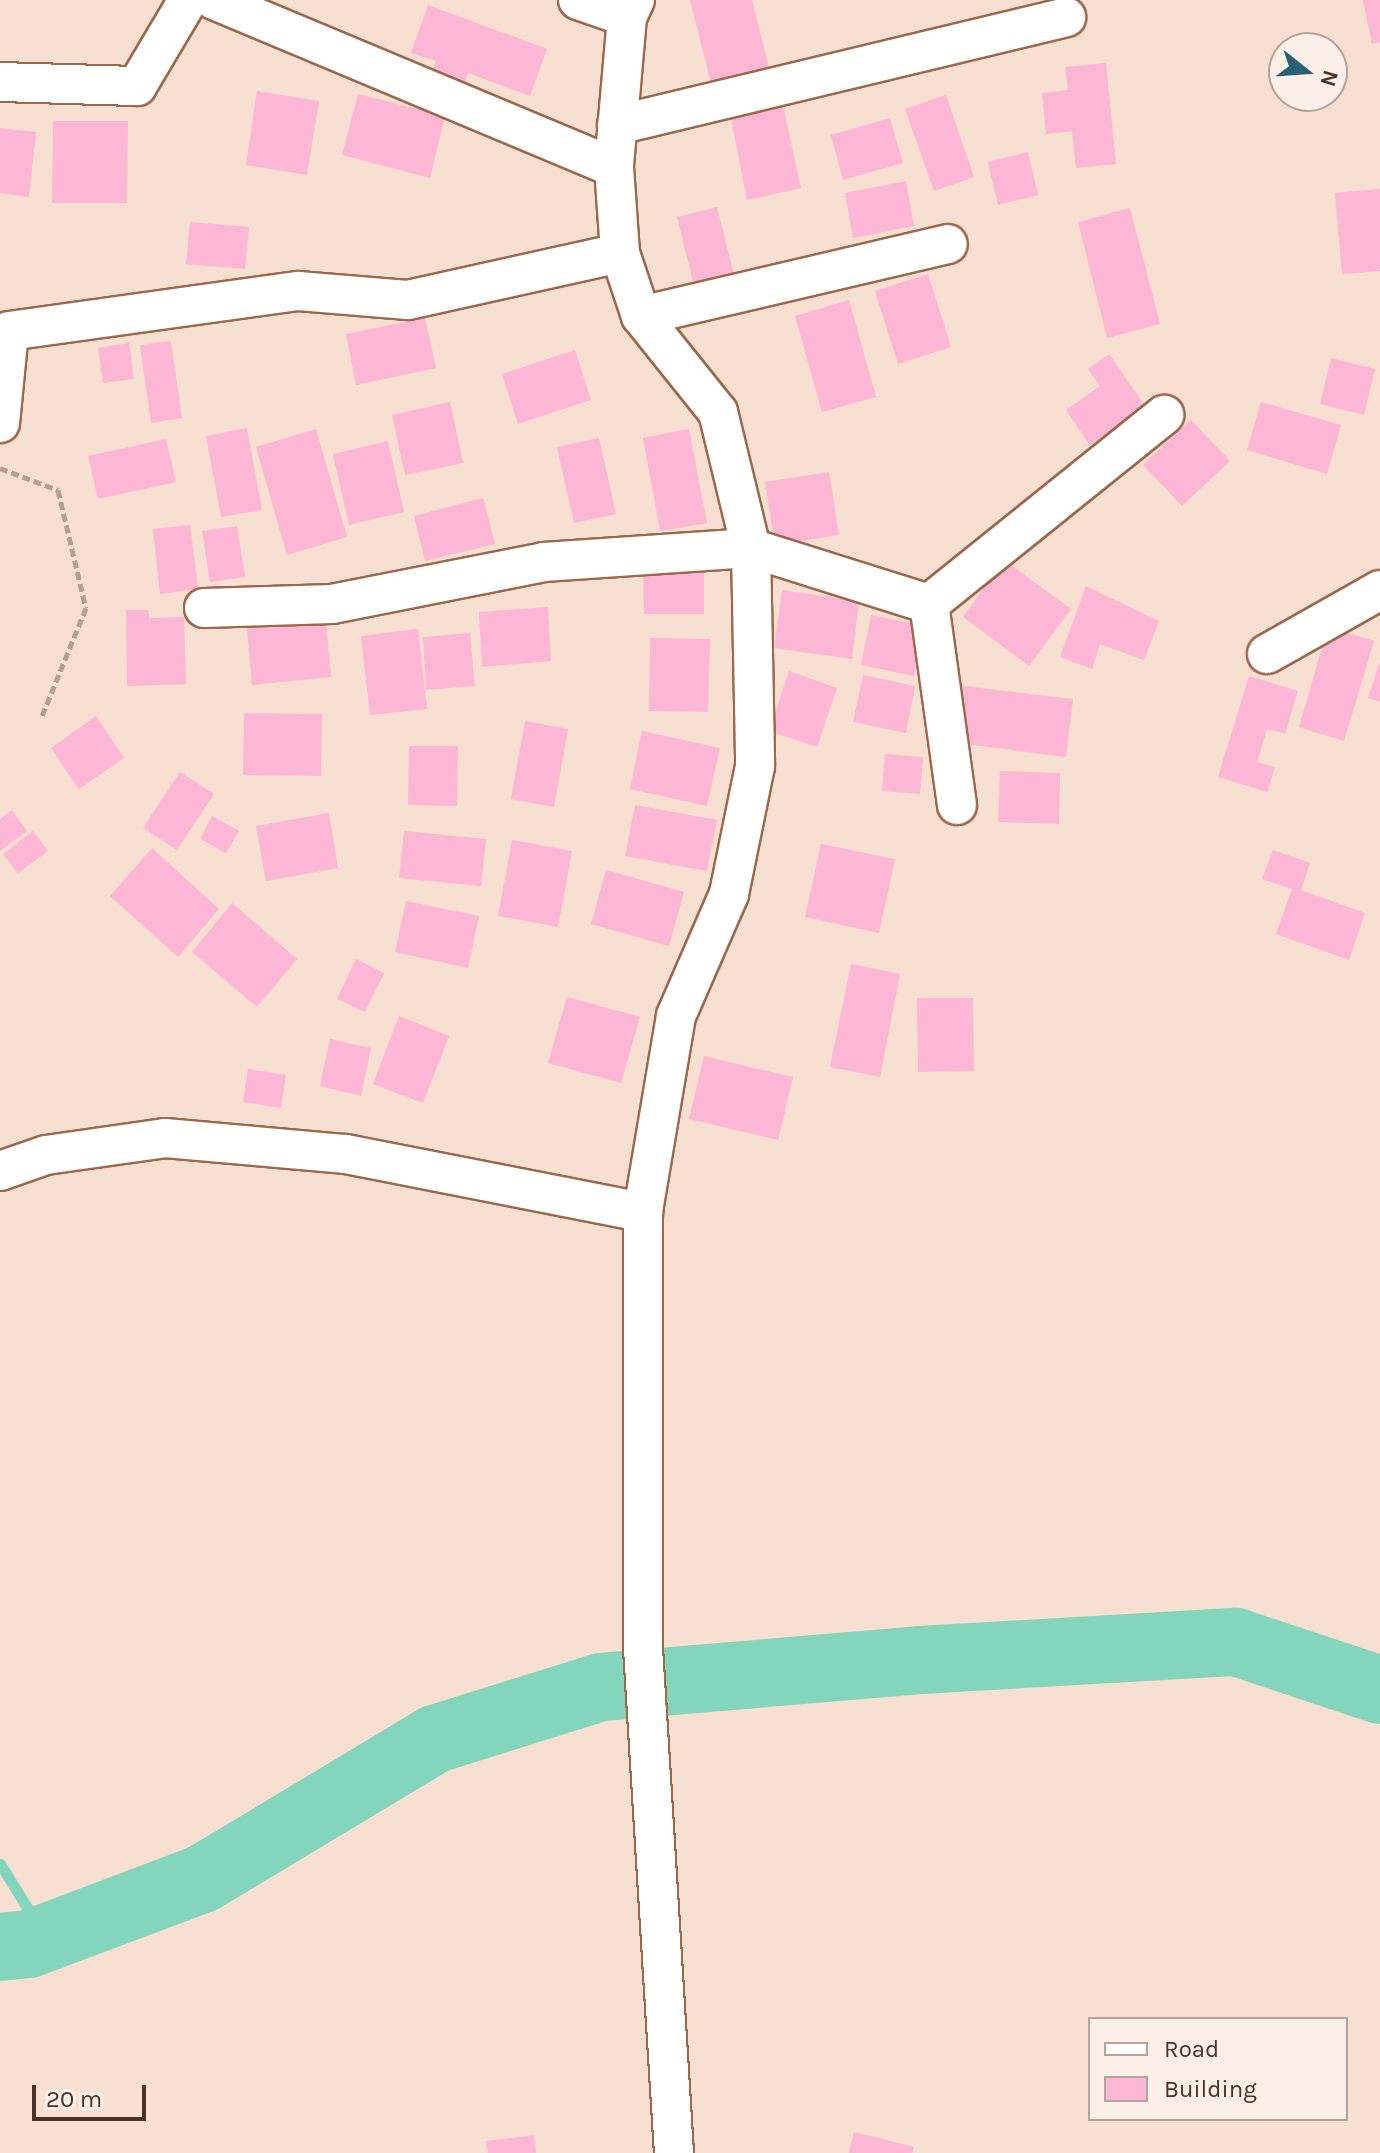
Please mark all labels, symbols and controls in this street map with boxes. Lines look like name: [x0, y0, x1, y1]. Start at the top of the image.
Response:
north arrow: [1268, 32, 1348, 112]
text: N: [1314, 67, 1344, 90]
legend: [1088, 2017, 1348, 2121]
text: Road: [1164, 2035, 1219, 2063]
scale bar: [36, 2069, 150, 2119]
text: Building: [1164, 2075, 1257, 2103]
text: 20 m: [46, 2085, 102, 2113]

